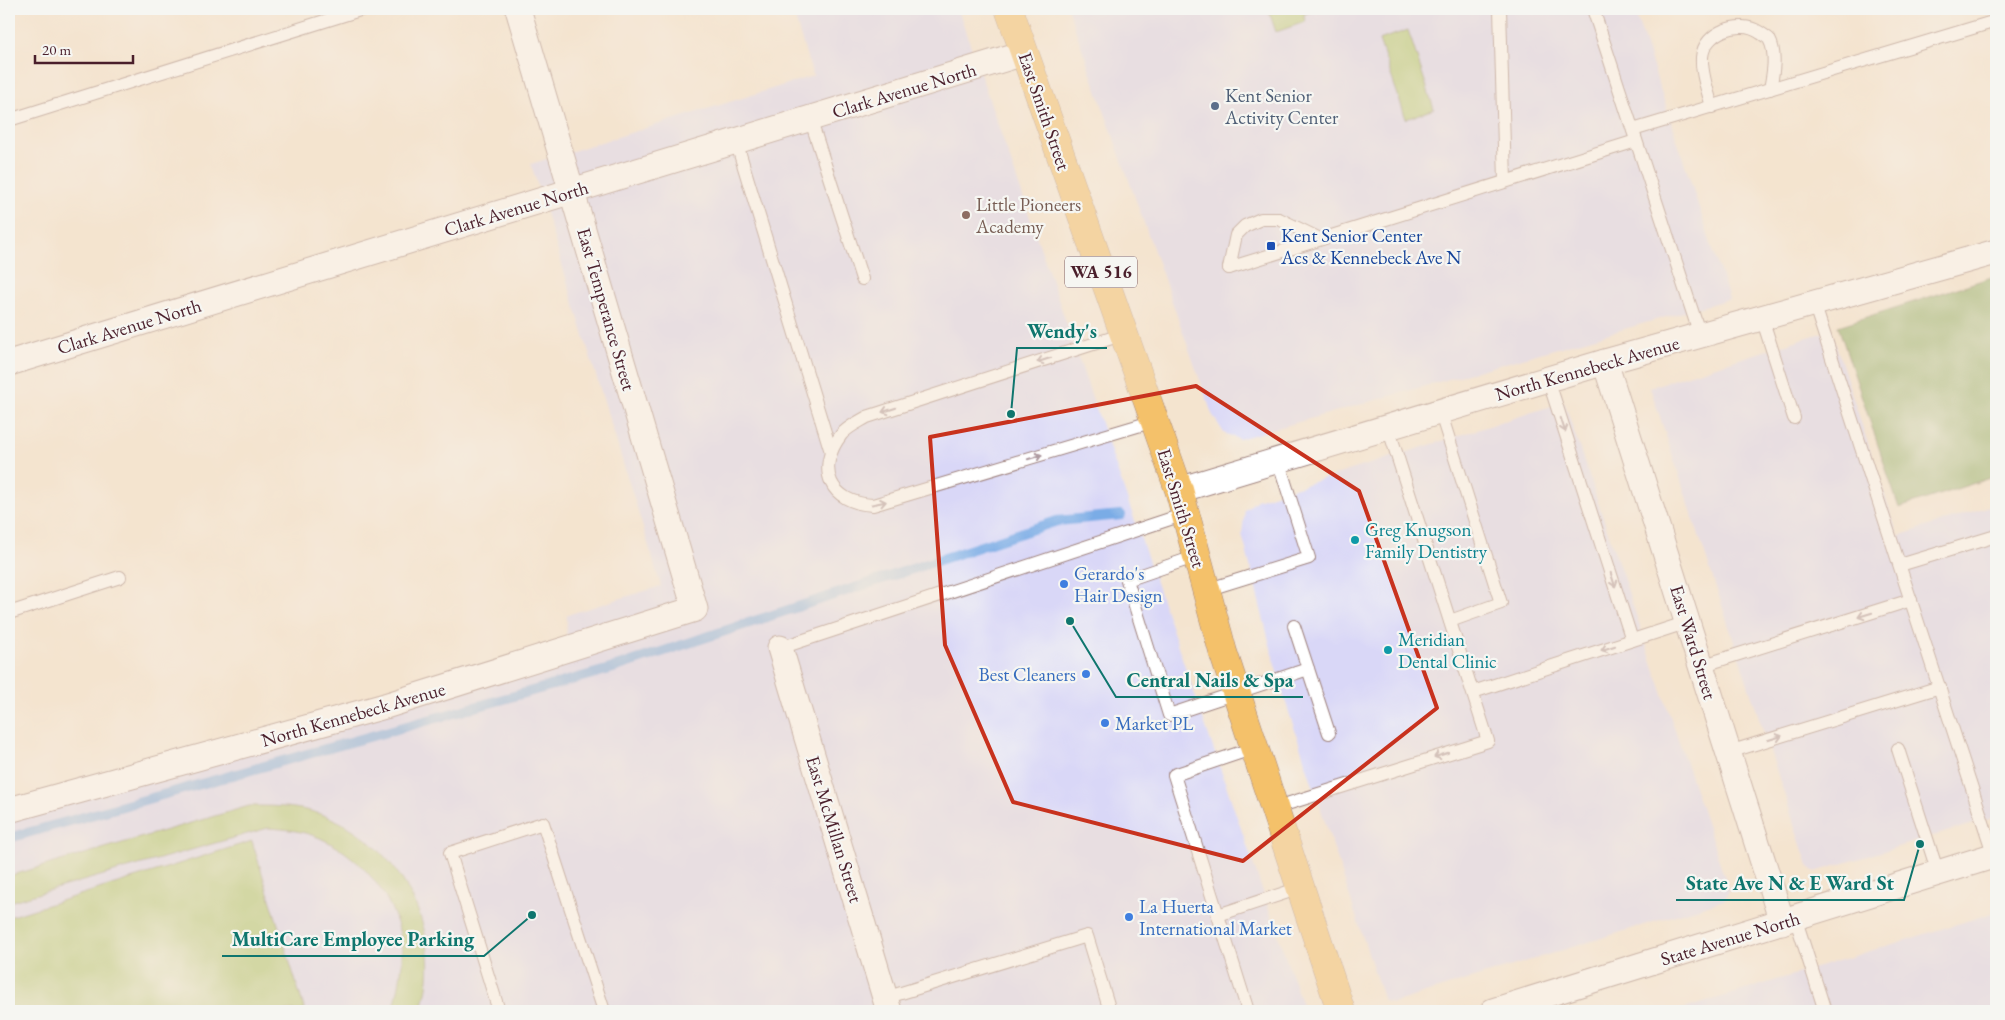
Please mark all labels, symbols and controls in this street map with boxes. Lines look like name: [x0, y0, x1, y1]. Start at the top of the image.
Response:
scale bar: [35, 32, 132, 64]
text: 20 m: [42, 40, 71, 59]
street label: East Smith Street: [1013, 49, 1076, 174]
street label: Clark Avenue North: [829, 57, 980, 124]
place label: Kent Senior Activity Center: [1224, 83, 1339, 130]
marker: Kent Senior Activity Center: [1209, 100, 1221, 112]
street label: Clark Avenue North: [441, 175, 592, 242]
place label: Little Pioneers Academy: [975, 192, 1081, 239]
marker: Little Pioneers Academy: [960, 209, 972, 221]
place label: Kent Senior Center Acs & Kennebeck Ave N: [1280, 223, 1461, 270]
street label: East Temperance Street: [571, 225, 642, 393]
marker: Kent Senior Center Acs & Kennebeck Ave N: [1265, 240, 1277, 252]
road number: WA 516: [1065, 256, 1137, 288]
street label: Clark Avenue North: [54, 293, 205, 360]
callout: Wendy's: [1017, 313, 1107, 348]
text: Wendy's: [1027, 318, 1097, 344]
street label: North Kennebeck Avenue: [1492, 330, 1682, 407]
one-way arrow: [1036, 356, 1052, 365]
one-way arrow: [882, 406, 897, 415]
one-way arrow: [1559, 417, 1569, 433]
street label: East Smith Street: [1152, 446, 1212, 571]
one-way arrow: [1026, 451, 1042, 461]
one-way arrow: [870, 497, 886, 507]
place label: Greg Knugson Family Dentistry: [1365, 517, 1488, 564]
marker: Greg Knugson Family Dentistry: [1349, 534, 1361, 546]
place label: Gerardo's Hair Design: [1074, 561, 1163, 608]
one-way arrow: [1609, 572, 1618, 587]
marker: Gerardo's Hair Design: [1058, 578, 1070, 590]
street label: East Ward Street: [1664, 582, 1723, 702]
one-way arrow: [1857, 610, 1873, 620]
place label: Meridian Dental Clinic: [1398, 627, 1497, 674]
marker: Meridian Dental Clinic: [1382, 644, 1394, 656]
one-way arrow: [1601, 644, 1617, 653]
place label: Best Cleaners: [979, 662, 1076, 687]
callout: Central Nails & Spa: [1116, 662, 1303, 697]
text: Central Nails & Spa: [1127, 667, 1294, 693]
marker: Best Cleaners: [1080, 668, 1092, 680]
street label: North Kennebeck Avenue: [258, 676, 448, 753]
place label: Market PL: [1115, 711, 1193, 736]
marker: Market PL: [1099, 717, 1111, 729]
one-way arrow: [1767, 732, 1783, 742]
one-way arrow: [1434, 751, 1450, 761]
street label: East McMillan Street: [800, 753, 869, 906]
callout: State Ave N & E Ward St: [1676, 865, 1904, 900]
text: State Ave N & E Ward St: [1686, 870, 1895, 896]
place label: La Huerta International Market: [1139, 894, 1292, 941]
street label: State Avenue North: [1657, 905, 1803, 972]
marker: La Huerta International Market: [1123, 911, 1135, 923]
callout: MultiCare Employee Parking: [222, 921, 484, 956]
text: MultiCare Employee Parking: [232, 926, 475, 952]

